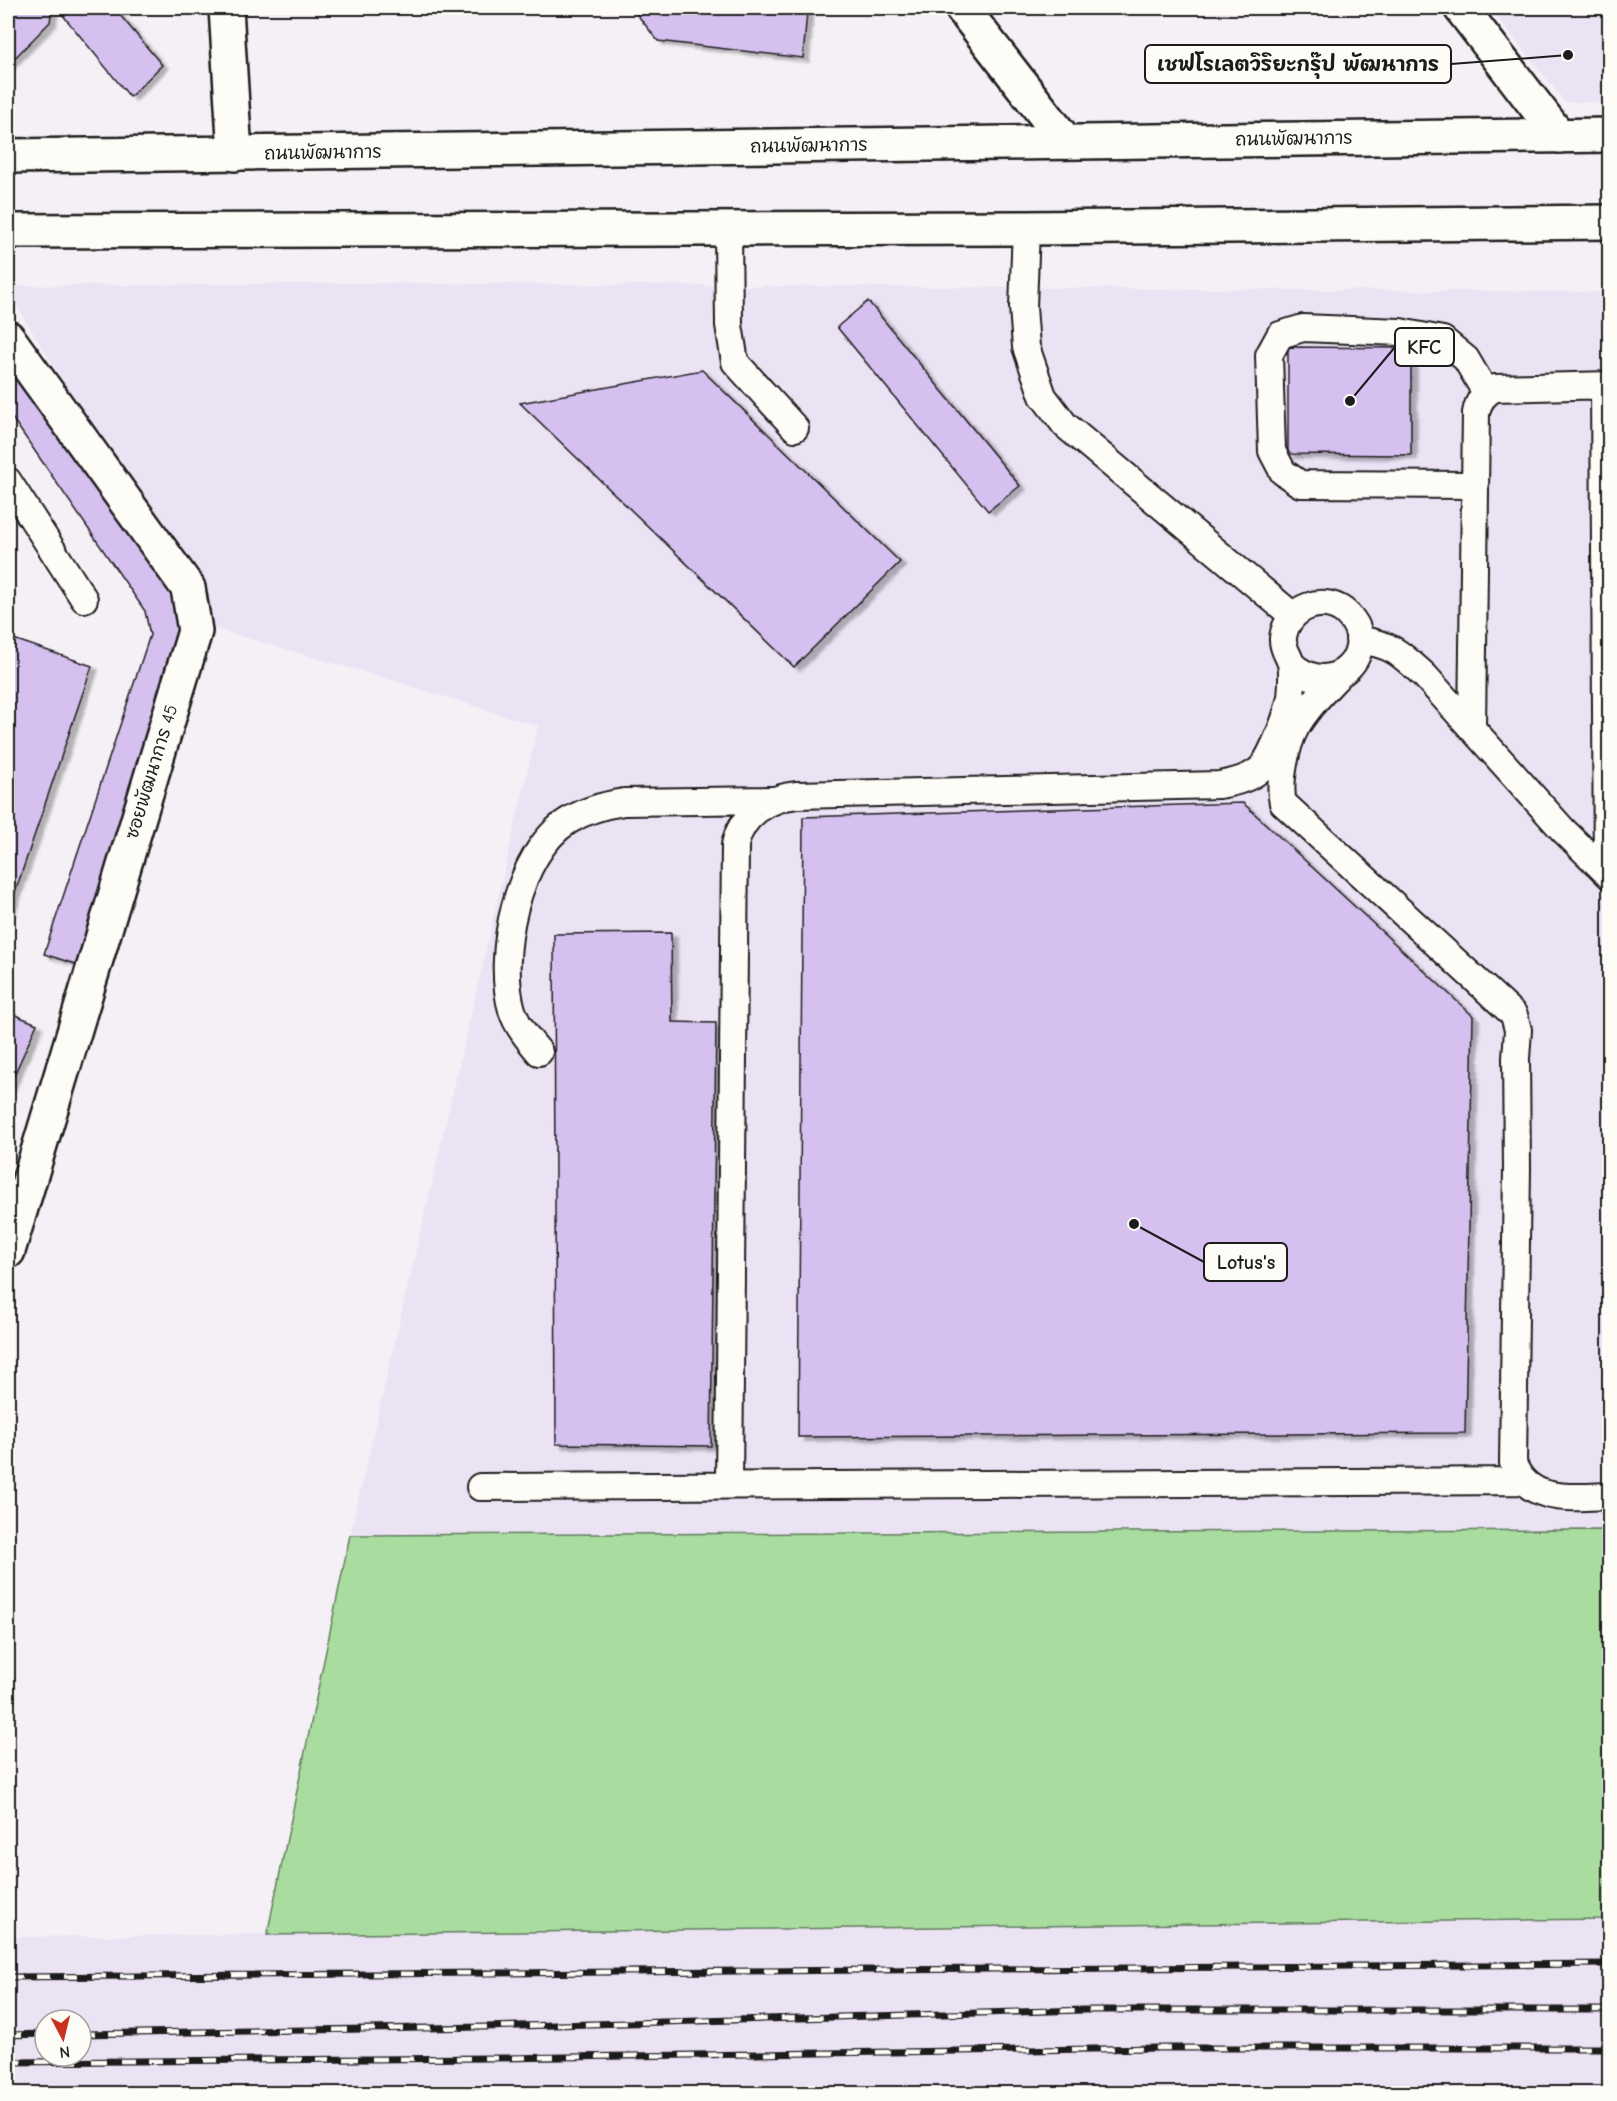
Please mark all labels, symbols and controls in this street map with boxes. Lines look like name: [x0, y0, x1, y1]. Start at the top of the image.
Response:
callout: เชฟโรเลตวิริยะกรุ๊ป พัฒนาการ: [1145, 45, 1451, 83]
text: เชฟโรเลตวิริยะกรุ๊ป พัฒนาการ: [1157, 51, 1439, 79]
street label: ถนนพัฒนาการ: [1235, 126, 1353, 151]
street label: ถนนพัฒนาการ: [750, 133, 868, 158]
street label: ถนนพัฒนาการ: [264, 140, 382, 165]
callout: KFC: [1395, 328, 1454, 366]
text: KFC: [1407, 336, 1441, 359]
street label: ซอยพัฒนาการ 45: [121, 702, 182, 842]
callout: Lotus's: [1204, 1243, 1287, 1281]
text: Lotus's: [1217, 1251, 1275, 1274]
north arrow: [33, 2008, 93, 2068]
text: N: [58, 2042, 71, 2061]

